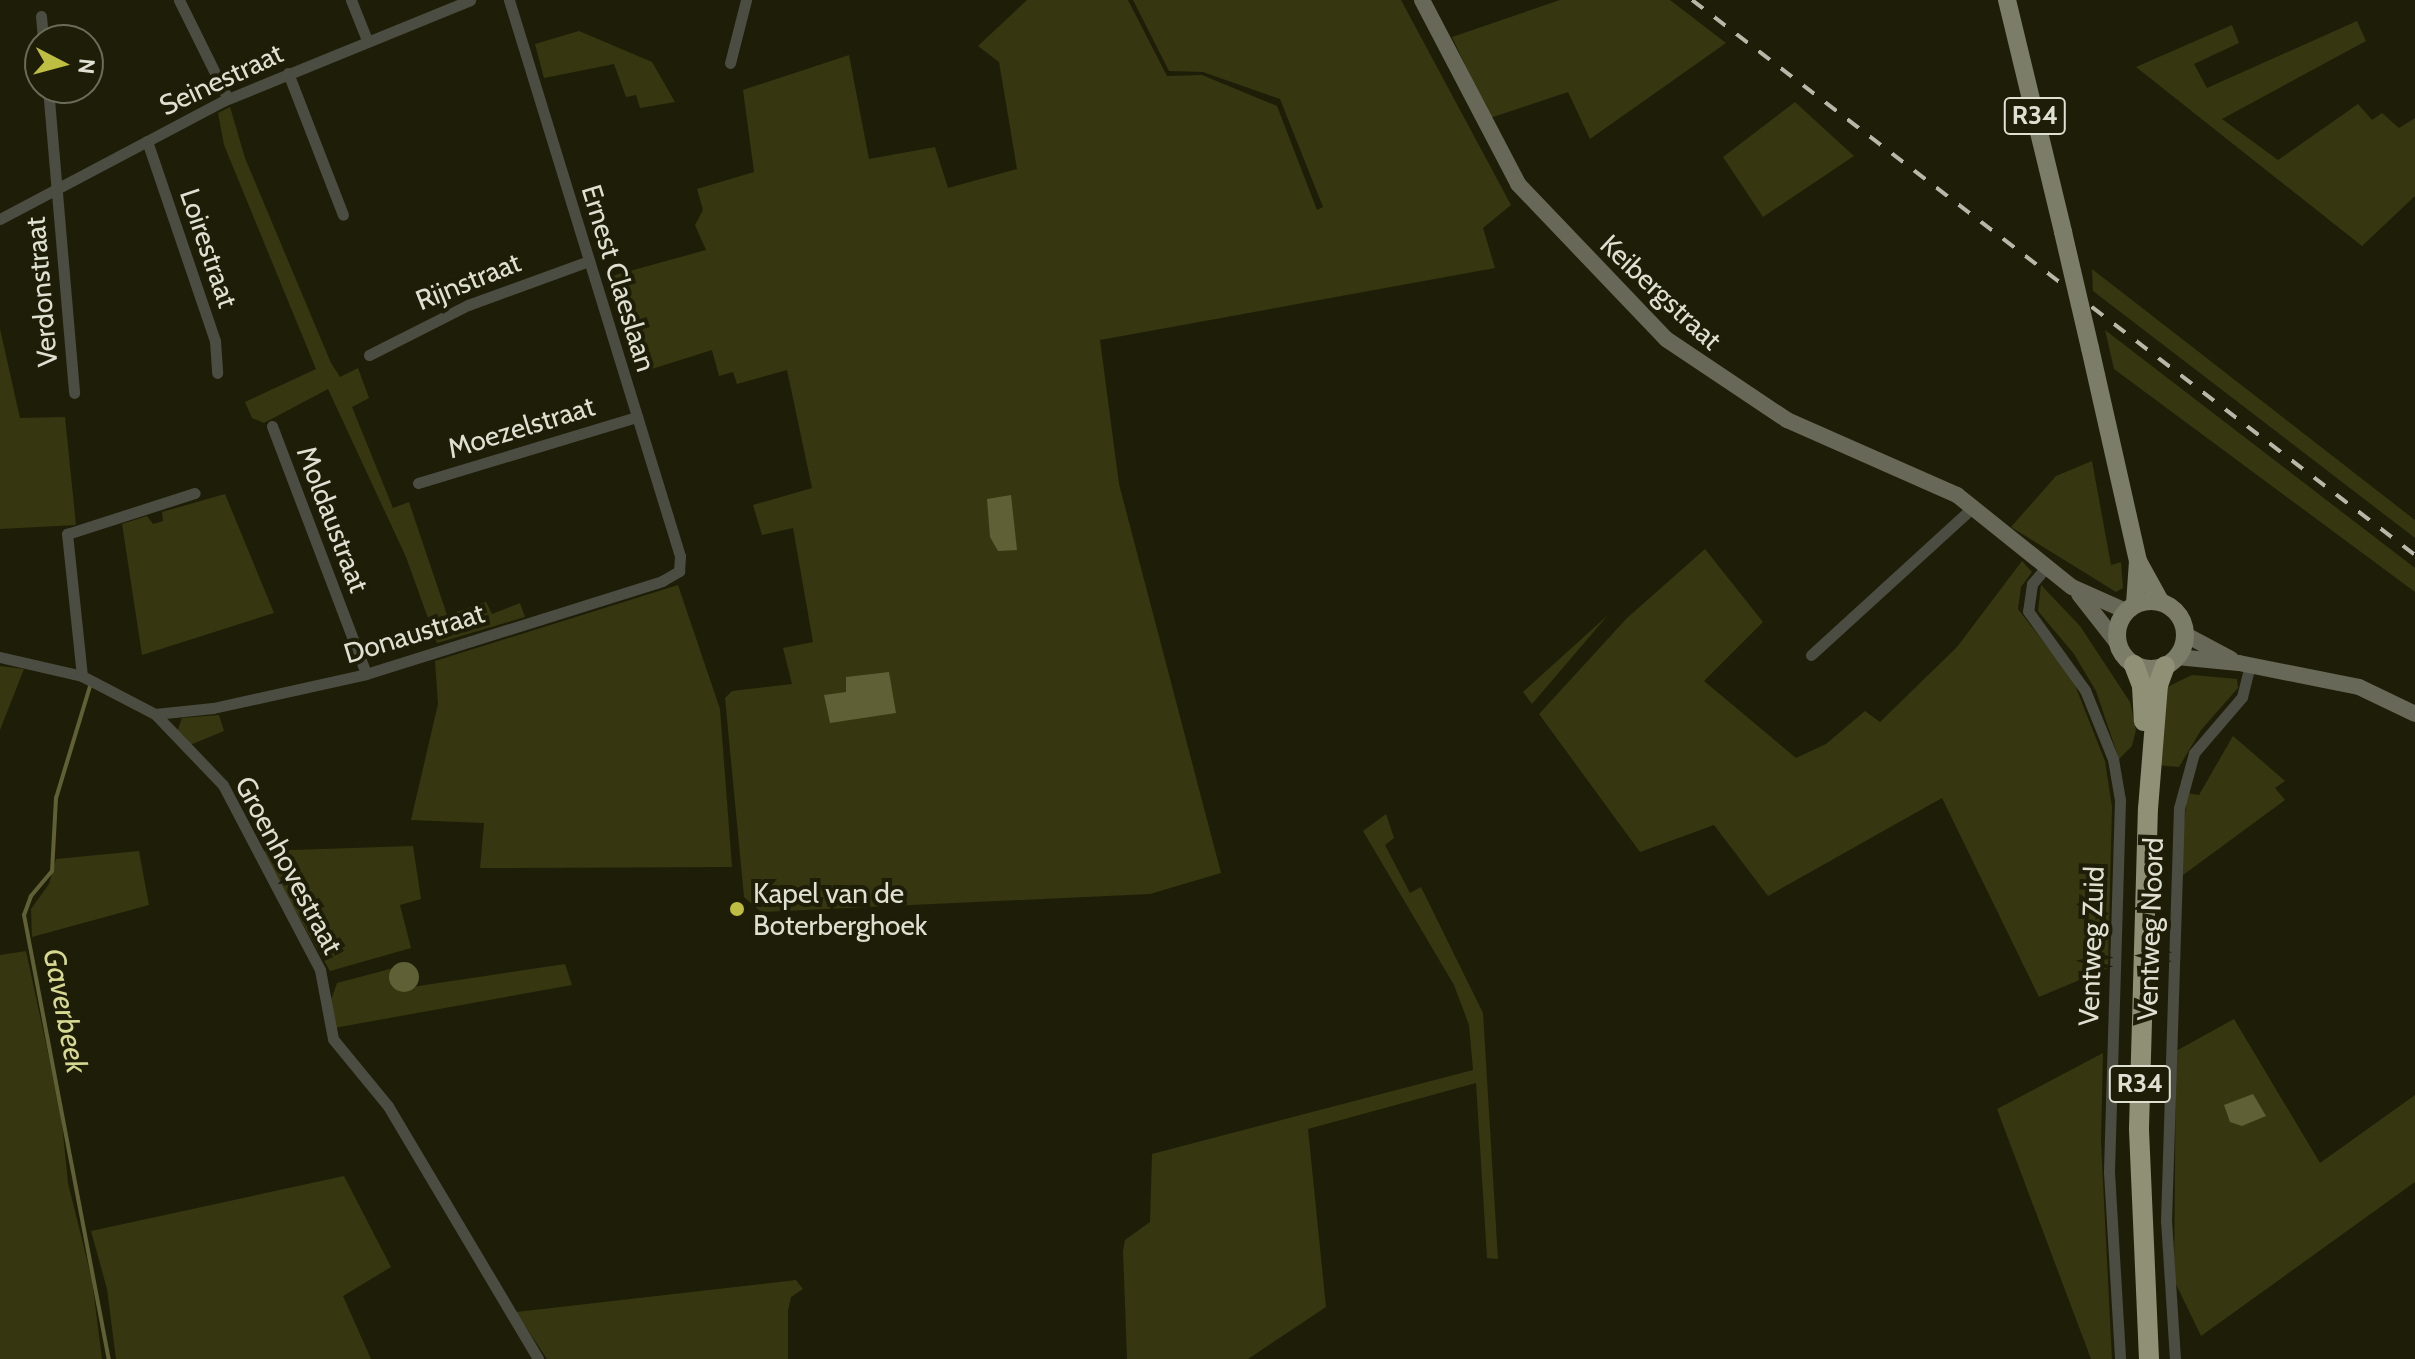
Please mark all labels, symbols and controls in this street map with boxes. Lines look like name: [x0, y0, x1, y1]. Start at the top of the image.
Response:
north arrow: [24, 24, 104, 104]
street label: Seinestraat: [154, 36, 288, 122]
text: N: [72, 57, 101, 76]
road number: R34: [2003, 94, 2067, 138]
street label: Ernest Claeslaan: [575, 180, 663, 376]
street label: Loirestraat: [173, 184, 245, 312]
street label: Verdonstraat: [18, 216, 64, 368]
street label: Keibergstraat: [1593, 227, 1729, 357]
street label: Rijnstraat: [411, 245, 525, 317]
street label: Moezelstraat: [444, 389, 598, 465]
street label: Moldaustraat: [290, 441, 376, 597]
street label: Donaustraat: [340, 596, 488, 670]
street label: Groenhovestraat: [228, 770, 350, 960]
street label: Ventweg Noord: [2130, 837, 2170, 1021]
street label: Ventweg Zuid: [2071, 865, 2111, 1027]
place label: Kapel van de Boterberghoek: [753, 876, 927, 942]
marker: Kapel van de Boterberghoek: [728, 900, 746, 918]
water label: Gaverbeek: [35, 945, 95, 1077]
road number: R34: [2108, 1062, 2172, 1106]

